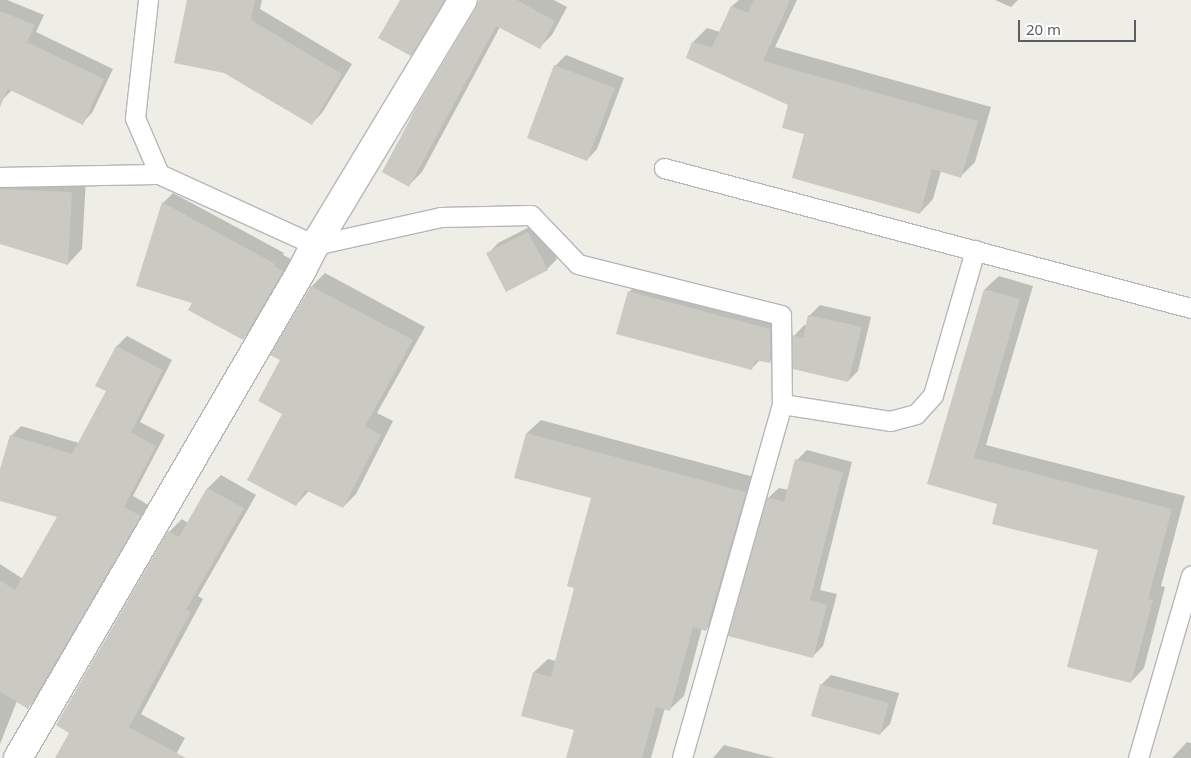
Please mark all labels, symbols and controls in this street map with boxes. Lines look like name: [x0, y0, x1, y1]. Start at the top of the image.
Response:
scale bar: [1021, 10, 1138, 42]
text: 20 m: [1026, 19, 1061, 39]

